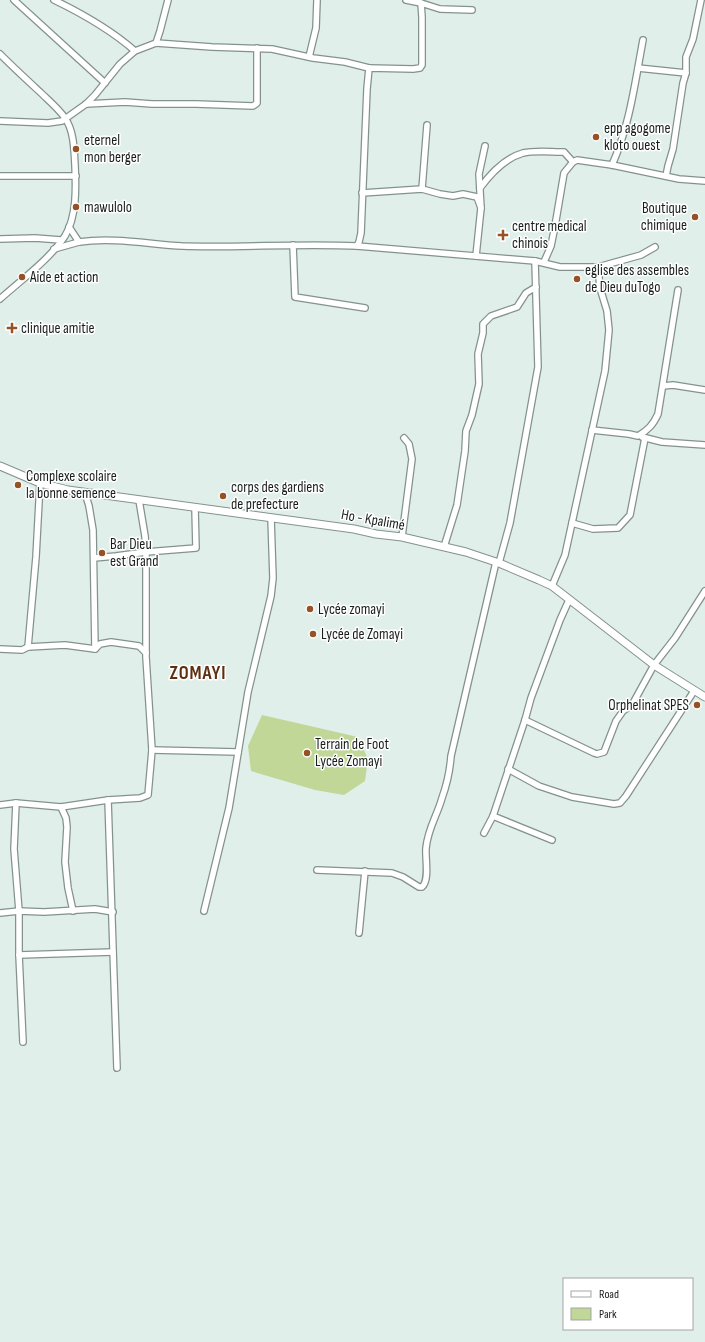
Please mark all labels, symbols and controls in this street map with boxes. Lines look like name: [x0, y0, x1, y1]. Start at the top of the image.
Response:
place label: epp agogome kloto ouest: [604, 119, 671, 155]
place label: eternel mon berger: [84, 131, 142, 167]
marker: epp agogome kloto ouest: [591, 132, 601, 142]
marker: eternel mon berger: [71, 144, 81, 154]
place label: mawulolo: [84, 198, 132, 217]
place label: Boutique chimique: [641, 199, 687, 235]
marker: mawulolo: [71, 202, 81, 212]
marker: Boutique chimique: [690, 212, 700, 222]
place label: centre medical chinois: [512, 217, 587, 253]
marker: centre medical chinois: [497, 229, 509, 241]
place label: eglise des assembles de Dieu duTogo: [585, 261, 689, 297]
place label: Aide et action: [29, 268, 99, 287]
marker: Aide et action: [17, 272, 27, 282]
marker: eglise des assembles de Dieu duTogo: [572, 274, 582, 284]
place label: clinique amitie: [21, 319, 95, 338]
marker: clinique amitie: [6, 322, 18, 334]
place label: Complexe scolaire la bonne semence: [26, 467, 117, 503]
place label: corps des gardiens de prefecture: [231, 478, 324, 514]
marker: Complexe scolaire la bonne semence: [13, 480, 23, 490]
marker: corps des gardiens de prefecture: [218, 491, 228, 501]
street label: Ho - Kpalimé: [340, 505, 406, 535]
place label: Bar Dieu est Grand: [110, 535, 158, 571]
marker: Bar Dieu est Grand: [97, 548, 107, 558]
place label: Lycée zomayi: [318, 600, 385, 619]
marker: Lycée zomayi: [305, 604, 315, 614]
place label: Lycée de Zomayi: [321, 625, 403, 644]
marker: Lycée de Zomayi: [308, 629, 318, 639]
district label: ZOMAYI: [169, 662, 227, 685]
place label: Orphelinat SPES: [608, 696, 689, 715]
marker: Orphelinat SPES: [692, 700, 702, 710]
place label: Terrain de Foot Lycée Zomayi: [315, 735, 389, 771]
marker: Terrain de Foot Lycée Zomayi: [302, 748, 312, 758]
legend: [563, 1278, 693, 1330]
text: Road: [599, 1287, 619, 1302]
text: Park: [599, 1307, 617, 1322]

